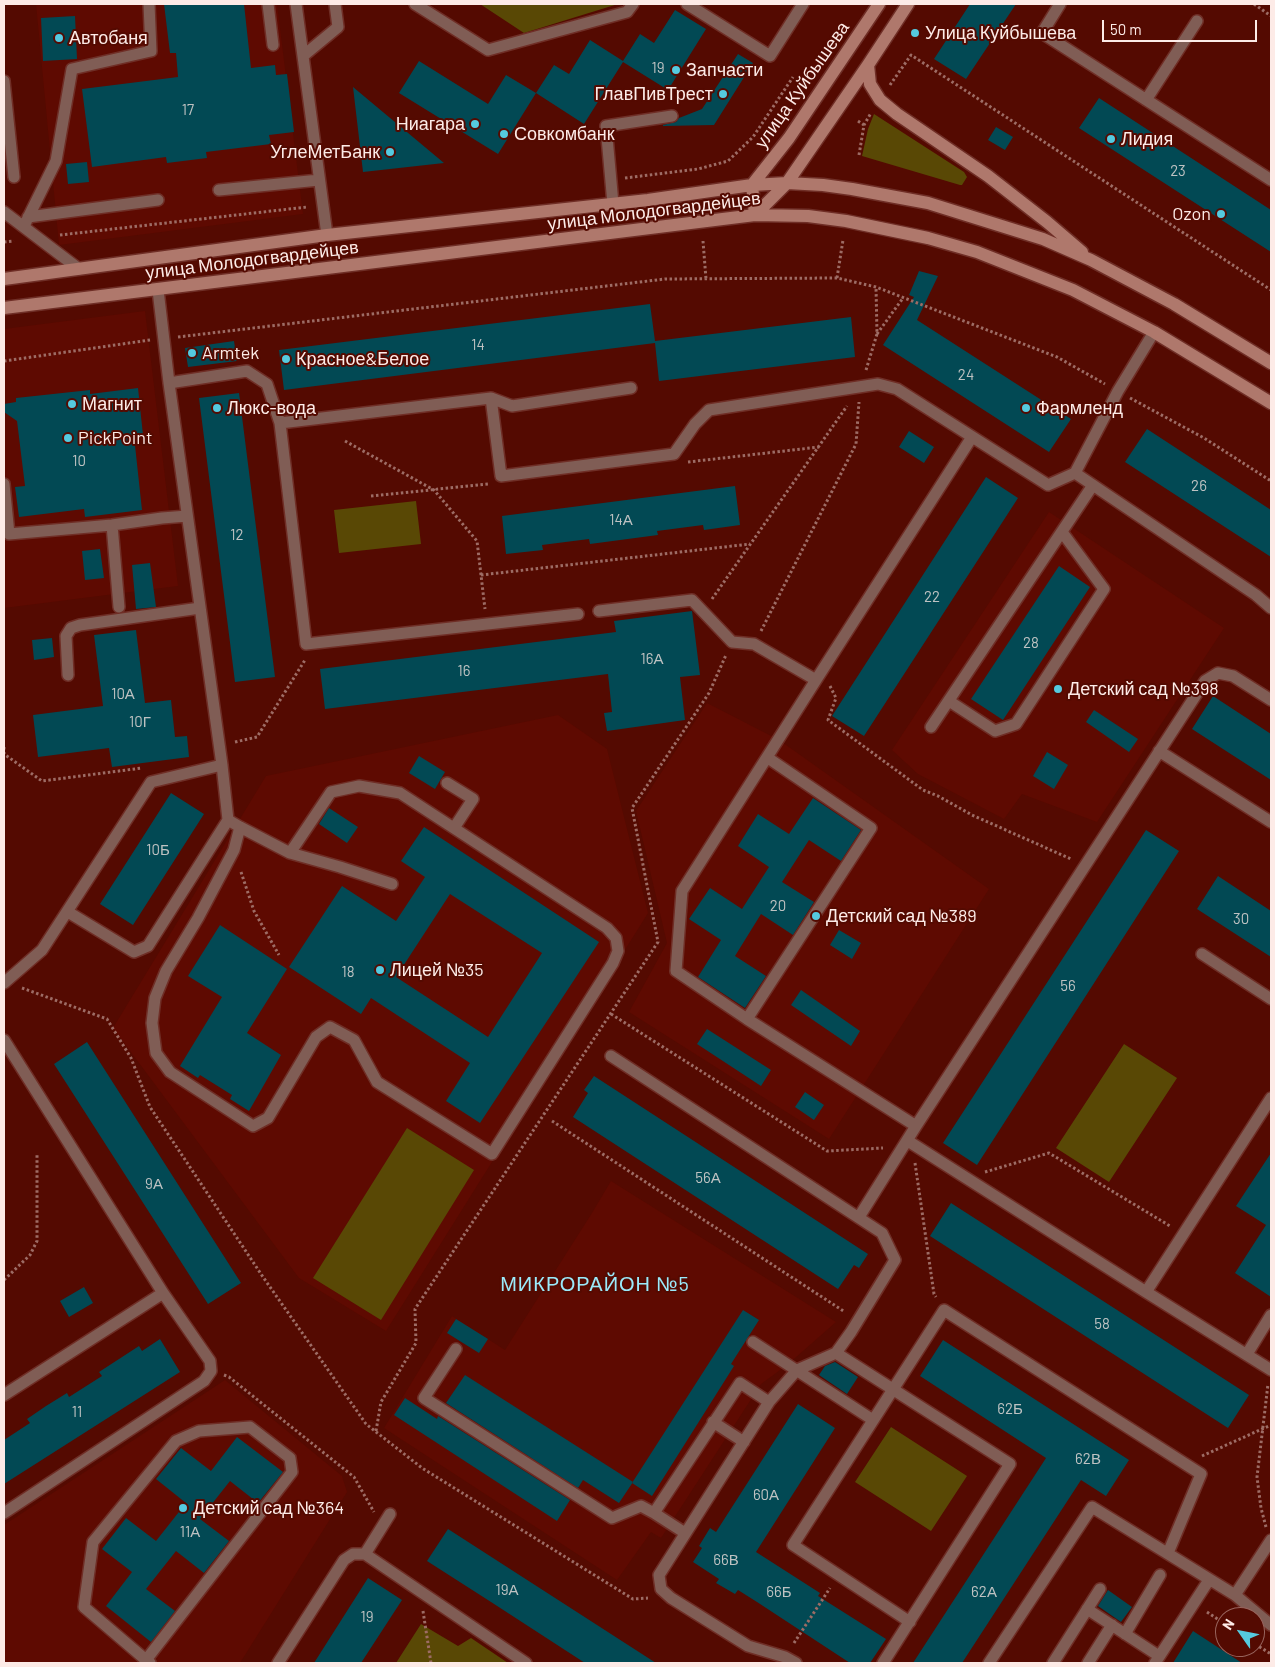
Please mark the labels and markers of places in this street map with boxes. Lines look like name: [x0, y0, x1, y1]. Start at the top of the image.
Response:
place label: Улица Куйбышева: [925, 22, 1076, 44]
place label: Автобаня: [69, 27, 148, 49]
marker: Улица Куйбышева: [909, 27, 921, 39]
marker: Автобаня: [53, 32, 65, 44]
place label: Запчасти: [686, 59, 763, 81]
marker: Запчасти: [670, 64, 682, 76]
place label: ГлавПивТрест: [594, 83, 713, 105]
marker: ГлавПивТрест: [717, 88, 729, 100]
place label: Ниагара: [396, 113, 465, 135]
marker: Ниагара: [469, 118, 481, 130]
place label: Совкомбанк: [514, 123, 615, 145]
marker: Совкомбанк: [498, 128, 510, 140]
place label: Лидия: [1121, 128, 1173, 150]
marker: Лидия: [1105, 133, 1117, 145]
place label: УглеМетБанк: [270, 141, 380, 163]
marker: УглеМетБанк: [384, 146, 396, 158]
place label: Ozon: [1172, 203, 1211, 225]
marker: Ozon: [1215, 208, 1227, 220]
place label: Armtek: [202, 342, 259, 364]
marker: Armtek: [186, 347, 198, 359]
place label: Красное&Белое: [296, 348, 429, 370]
marker: Красное&Белое: [280, 353, 292, 365]
place label: Магнит: [82, 393, 142, 415]
place label: Люкс-вода: [227, 397, 316, 419]
place label: Фармленд: [1036, 397, 1123, 419]
marker: Магнит: [66, 398, 78, 410]
marker: Люкс-вода: [211, 402, 223, 414]
marker: Фармленд: [1020, 402, 1032, 414]
place label: PickPoint: [78, 427, 153, 449]
marker: PickPoint: [62, 432, 74, 444]
place label: Детский сад №398: [1068, 678, 1219, 700]
marker: Детский сад №398: [1052, 683, 1064, 695]
place label: Детский сад №389: [826, 905, 977, 927]
marker: Детский сад №389: [810, 910, 822, 922]
place label: Лицей №35: [390, 959, 483, 981]
marker: Лицей №35: [374, 964, 386, 976]
place label: Детский сад №364: [193, 1497, 344, 1519]
marker: Детский сад №364: [177, 1502, 189, 1514]

